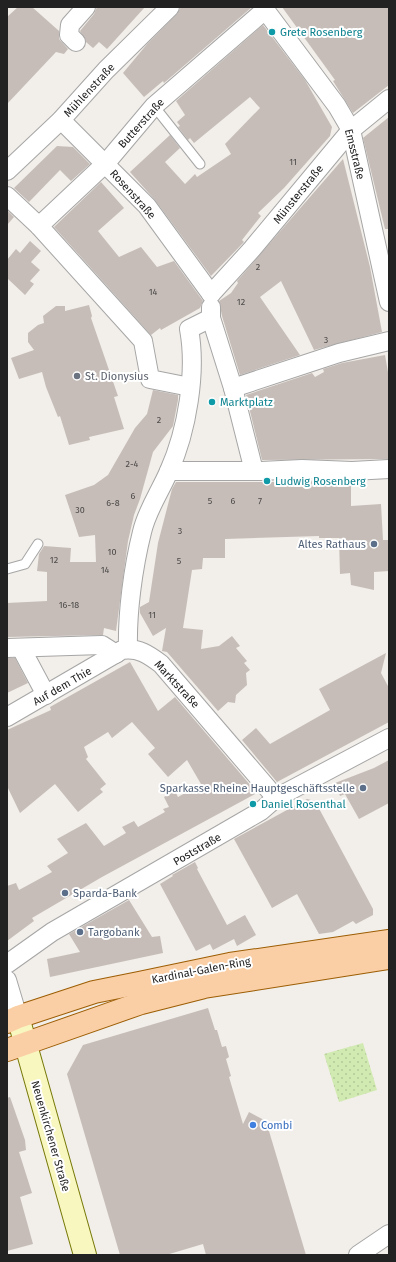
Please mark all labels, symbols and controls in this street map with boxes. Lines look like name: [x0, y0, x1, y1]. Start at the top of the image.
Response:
place label: Grete Rosenberg: [280, 26, 363, 39]
marker: Grete Rosenberg: [267, 27, 277, 37]
street label: Mühlenstraße: [61, 61, 117, 120]
street label: Butterstraße: [116, 96, 167, 151]
street label: Emsstraße: [342, 127, 367, 181]
house number: 11: [289, 157, 297, 167]
street label: Münsterstraße: [271, 162, 326, 226]
street label: Rosenstraße: [107, 167, 158, 222]
house number: 2: [256, 262, 260, 272]
house number: 14: [149, 287, 158, 297]
house number: 12: [237, 297, 245, 307]
house number: 3: [324, 335, 328, 345]
place label: St. Dionysius: [85, 370, 149, 383]
marker: St. Dionysius: [72, 371, 82, 381]
place label: Marktplatz: [220, 396, 273, 409]
marker: Marktplatz: [207, 397, 217, 407]
house number: 2: [157, 415, 161, 425]
house number: 2-4: [126, 459, 139, 469]
place label: Ludwig Rosenberg: [275, 475, 366, 488]
marker: Ludwig Rosenberg: [262, 476, 272, 486]
house number: 6: [131, 491, 136, 501]
house number: 5: [208, 496, 213, 506]
house number: 6: [231, 496, 236, 506]
house number: 7: [258, 496, 262, 506]
house number: 6-8: [106, 498, 120, 508]
house number: 30: [75, 505, 85, 515]
house number: 3: [178, 526, 182, 536]
place label: Altes Rathaus: [298, 538, 366, 551]
marker: Altes Rathaus: [369, 539, 379, 549]
house number: 10: [108, 547, 116, 557]
house number: 12: [50, 555, 58, 565]
house number: 5: [177, 556, 182, 566]
house number: 14: [101, 565, 110, 575]
house number: 16-18: [59, 600, 79, 610]
house number: 11: [148, 610, 156, 620]
street label: Marktstraße: [151, 658, 202, 711]
street label: Auf dem Thie: [31, 664, 94, 708]
place label: Sparkasse Rheine Hauptgeschäftsstelle: [160, 782, 355, 795]
marker: Sparkasse Rheine Hauptgeschäftsstelle: [358, 783, 368, 793]
place label: Daniel Rosenthal: [261, 798, 346, 811]
marker: Daniel Rosenthal: [248, 799, 258, 809]
street label: Poststraße: [171, 831, 223, 868]
place label: Sparda-Bank: [73, 887, 137, 900]
marker: Sparda-Bank: [60, 888, 70, 898]
place label: Targobank: [88, 926, 140, 939]
marker: Targobank: [75, 927, 85, 937]
street label: Kardinal-Galen-Ring: [150, 954, 252, 986]
street label: Neuenkirchener Straße: [28, 1079, 73, 1193]
place label: Combi: [261, 1119, 292, 1132]
marker: Combi: [248, 1120, 258, 1130]

